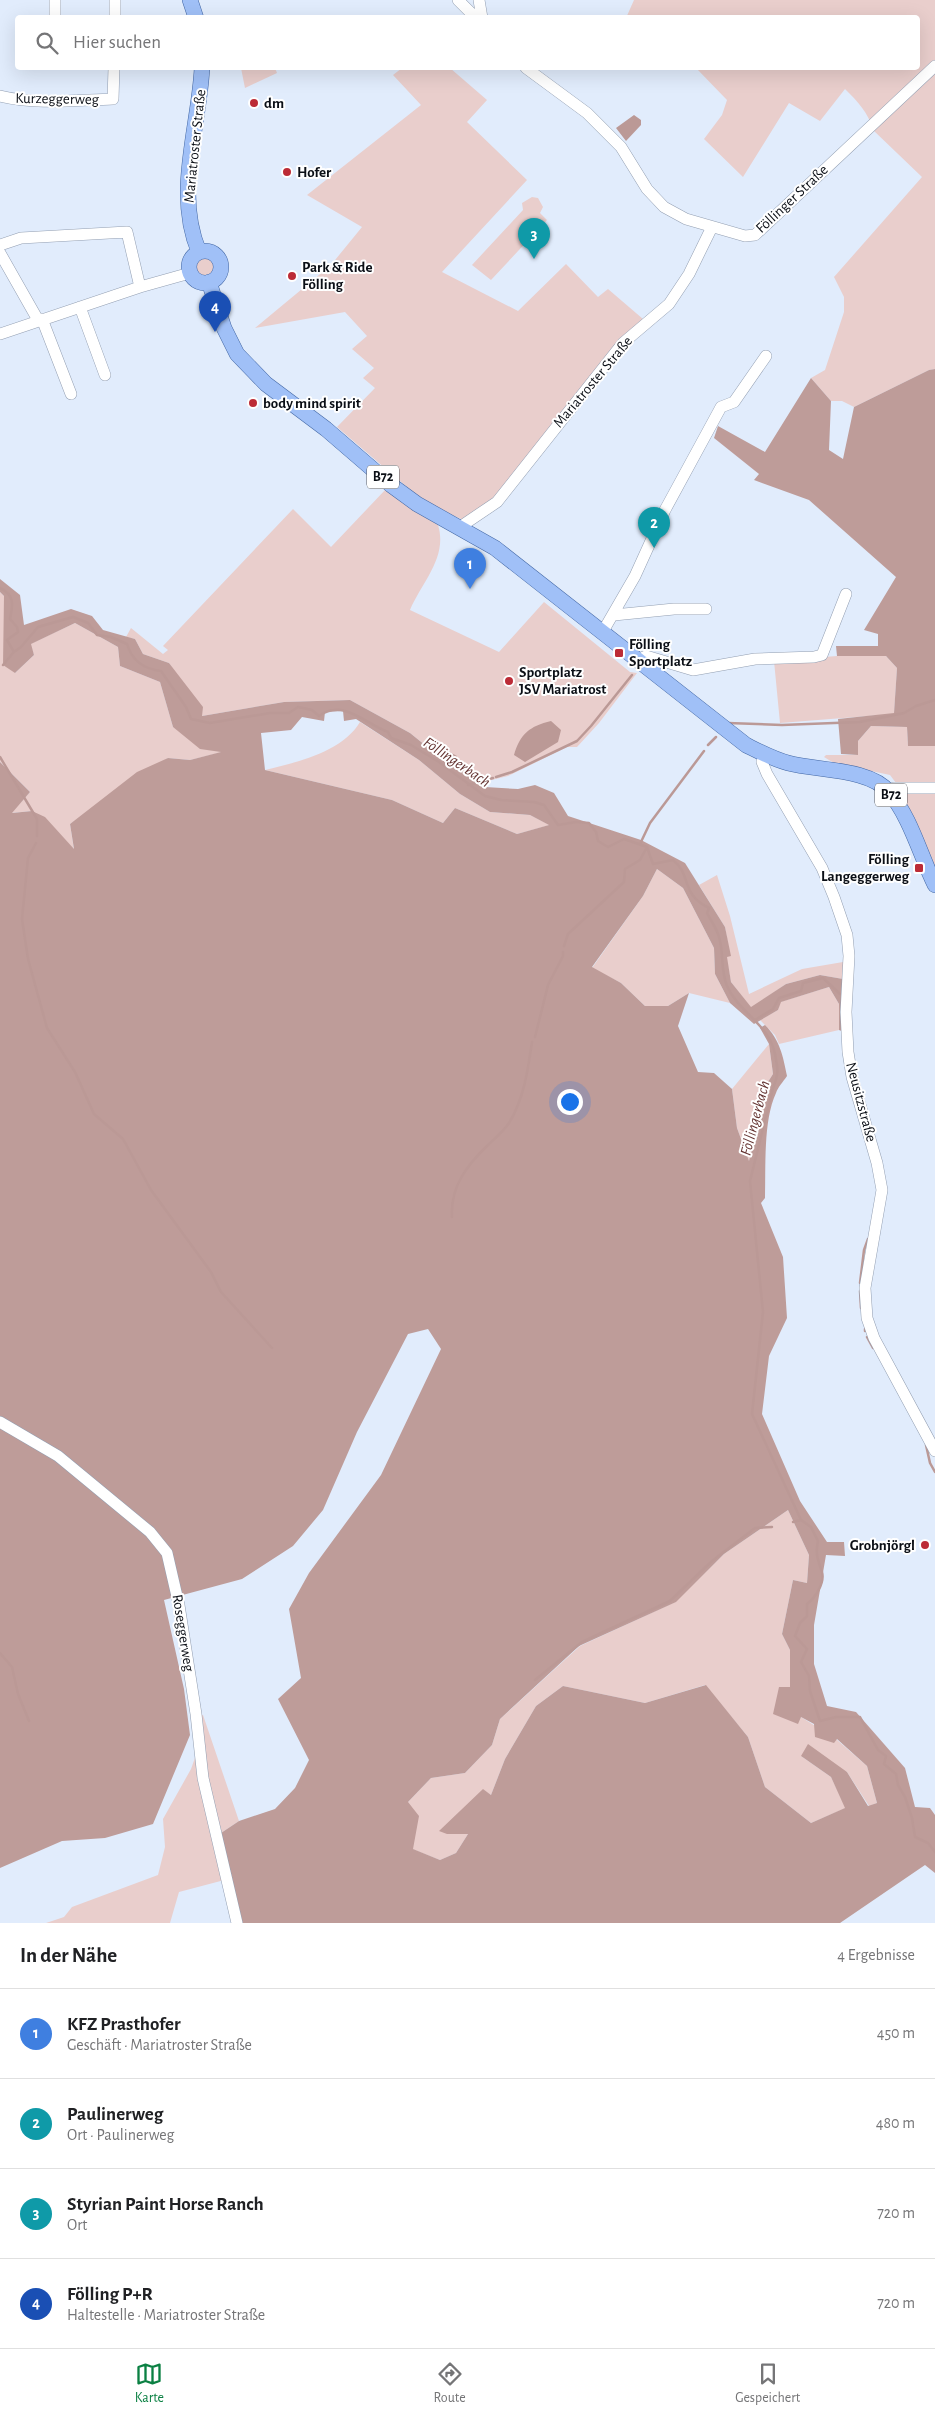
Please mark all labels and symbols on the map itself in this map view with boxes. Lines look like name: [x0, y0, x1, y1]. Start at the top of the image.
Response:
street label: Mariatroster Straße: [182, 88, 208, 203]
street label: Kurzeggerweg: [15, 91, 100, 107]
place label: dm: [264, 96, 284, 111]
marker: dm: [248, 97, 260, 109]
street label: Föllinger Straße: [753, 162, 831, 236]
place label: Hofer: [297, 165, 332, 180]
marker: Hofer: [281, 166, 293, 178]
pin: 3: [518, 218, 550, 259]
place label: Park & Ride Fölling: [302, 260, 373, 292]
marker: Park & Ride Fölling: [286, 270, 298, 282]
pin: 4: [199, 291, 231, 332]
street label: Mariatroster Straße: [551, 333, 635, 430]
place label: body mind spirit: [263, 396, 361, 411]
marker: body mind spirit: [247, 397, 259, 409]
road number: B72: [367, 466, 399, 488]
pin: 2: [638, 507, 670, 548]
pin: 1: [454, 548, 486, 589]
place label: Fölling Sportplatz: [629, 637, 692, 669]
marker: Fölling Sportplatz: [613, 647, 625, 659]
place label: Sportplatz JSV Mariatrost: [519, 665, 606, 697]
marker: Sportplatz JSV Mariatrost: [503, 675, 515, 687]
water label: Föllingerbach: [421, 734, 493, 790]
road number: B72: [875, 784, 907, 806]
place label: Fölling Langeggerweg: [821, 852, 909, 884]
marker: Fölling Langeggerweg: [913, 862, 925, 874]
street label: Neusitzstraße: [843, 1061, 879, 1144]
water label: Föllingerbach: [737, 1079, 773, 1157]
your location: [557, 1089, 583, 1115]
place label: Grobnjörgl: [850, 1538, 915, 1553]
marker: Grobnjörgl: [919, 1539, 931, 1551]
street label: Roseggerweg: [169, 1593, 197, 1673]

